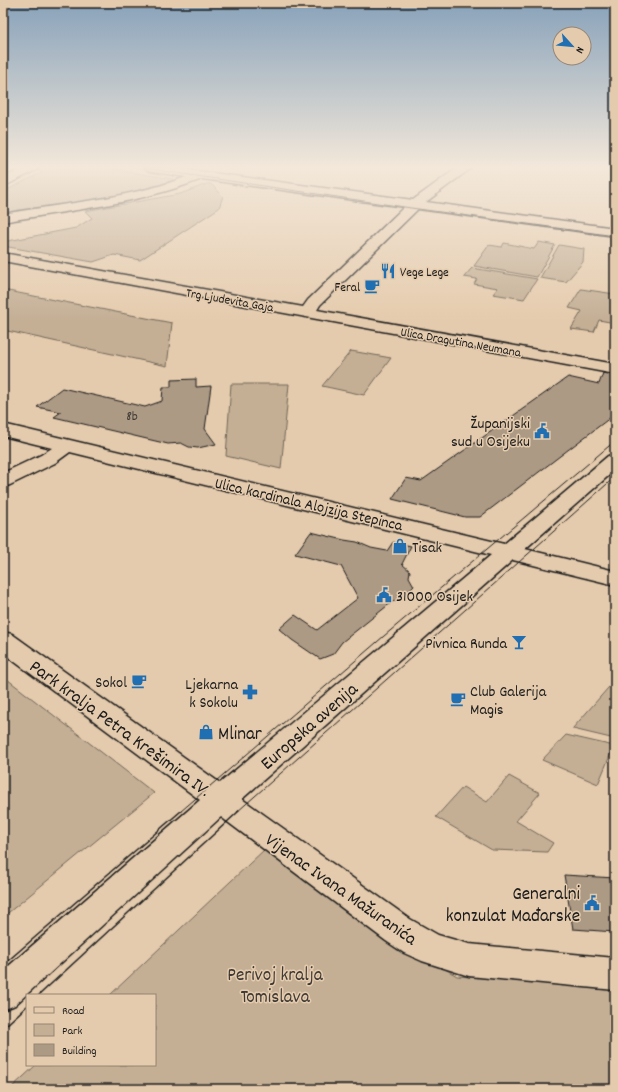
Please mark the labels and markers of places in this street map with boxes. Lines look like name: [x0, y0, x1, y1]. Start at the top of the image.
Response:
restaurant icon: Vege Lege: [379, 262, 397, 280]
place label: Vege Lege: [400, 264, 449, 283]
cafe icon: Feral: [363, 277, 381, 295]
place label: Feral: [334, 279, 360, 298]
place label: Županijski sud u Osijeku: [451, 413, 530, 454]
public building icon: Županijski sud u Osijeku: [533, 422, 551, 440]
shop icon: Tisak: [391, 537, 409, 555]
place label: Tisak: [412, 537, 442, 560]
public building icon: 31000 Osijek: [375, 586, 393, 604]
place label: 31000 Osijek: [396, 586, 473, 609]
place label: Pivnica Runda: [425, 633, 507, 656]
bar icon: Pivnica Runda: [510, 633, 528, 651]
place label: Sokol: [95, 672, 127, 695]
cafe icon: Sokol: [130, 672, 148, 690]
place label: Ljekarna k Sokolu: [185, 674, 238, 715]
place label: Club Galerija Magis: [470, 681, 547, 722]
pharmacy icon: Ljekarna k Sokolu: [241, 683, 259, 701]
cafe icon: Club Galerija Magis: [449, 690, 467, 708]
place label: Mlinar: [218, 722, 262, 749]
shop icon: Mlinar: [197, 723, 215, 741]
place label: Generalni konzulat Mađarske: [446, 882, 581, 931]
public building icon: Generalni konzulat Mađarske: [583, 894, 601, 912]

